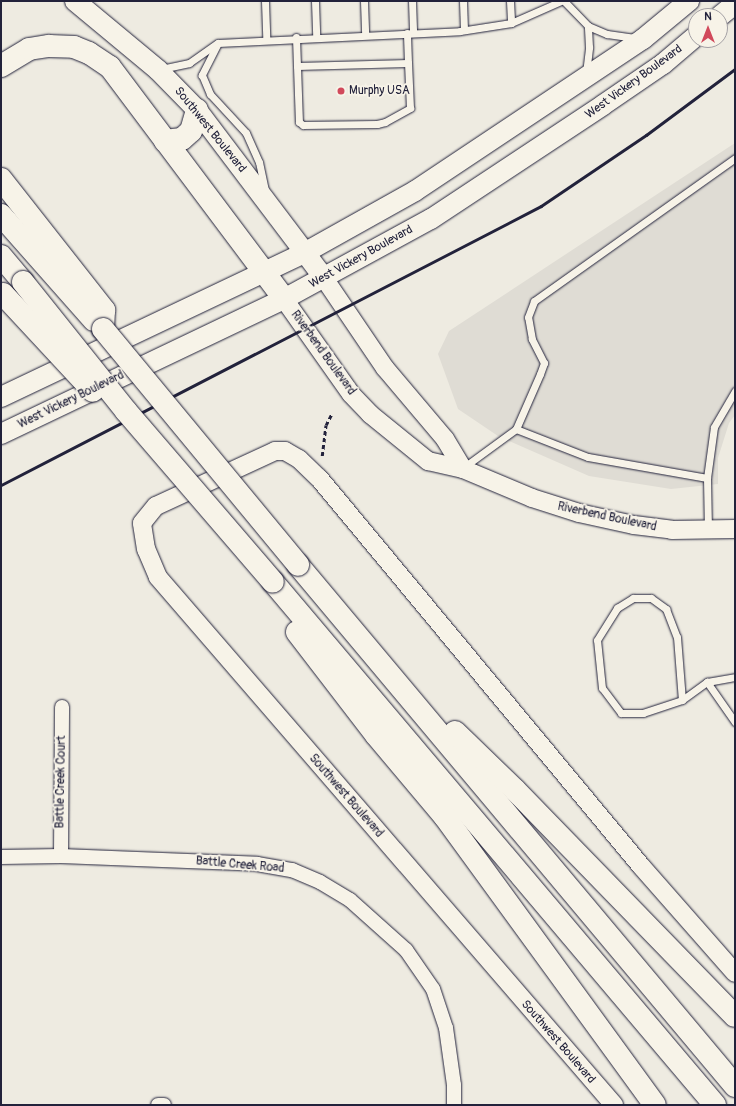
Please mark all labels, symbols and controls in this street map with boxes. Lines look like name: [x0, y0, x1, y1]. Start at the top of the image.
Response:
north arrow: [688, 8, 728, 48]
text: N: [704, 10, 712, 23]
street label: West Vickery Boulevard: [583, 42, 685, 122]
street label: Southwest Boulevard: [171, 84, 249, 176]
place label: Murphy USA: [349, 84, 410, 98]
marker: Murphy USA: [336, 86, 346, 96]
street label: West Vickery Boulevard: [307, 223, 415, 291]
street label: Riverbend Boulevard: [288, 308, 358, 398]
street label: West Vickery Boulevard: [16, 368, 126, 432]
street label: Riverbend Boulevard: [556, 499, 658, 535]
street label: Battle Creek Court: [53, 735, 69, 829]
street label: Southwest Boulevard: [306, 751, 386, 841]
street label: Battle Creek Road: [195, 854, 285, 876]
street label: Southwest Boulevard: [518, 997, 598, 1087]

